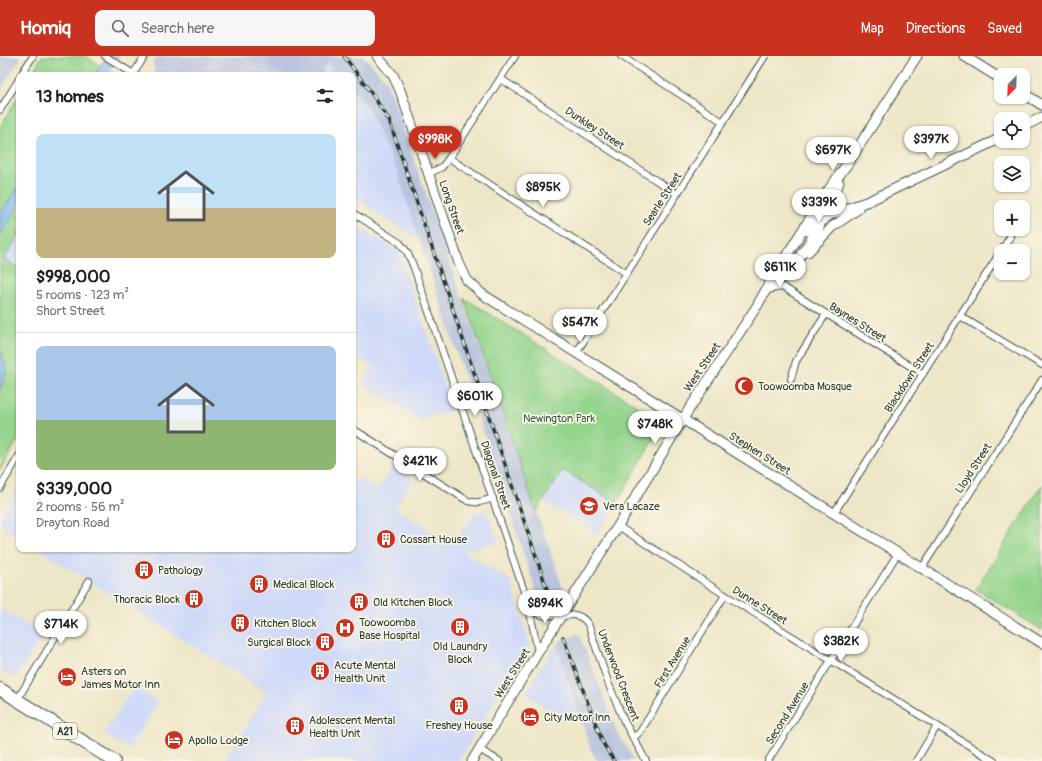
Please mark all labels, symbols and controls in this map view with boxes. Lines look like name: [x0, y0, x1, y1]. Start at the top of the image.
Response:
search box: [95, 10, 375, 46]
text: Homiq: [20, 16, 71, 40]
icon: search: [109, 17, 131, 39]
text: Search here: [141, 19, 214, 38]
text: Map: [861, 20, 884, 37]
text: Directions: [906, 20, 965, 37]
text: Saved: [987, 20, 1022, 37]
north arrow: [994, 68, 1030, 104]
map controls: [994, 68, 1030, 280]
icon: filters: [314, 85, 336, 107]
text: 13 homes: [36, 86, 104, 107]
street label: Dunkley Street: [563, 104, 627, 153]
button: locate: [994, 112, 1030, 148]
pin: $998K: [407, 126, 463, 160]
pin: $397K: [903, 126, 959, 160]
text: $998K: [418, 131, 452, 147]
text: $397K: [913, 131, 949, 147]
pin: $697K: [805, 137, 861, 171]
text: $697K: [815, 142, 851, 158]
button: layers: [994, 156, 1030, 192]
icon: home: [150, 160, 222, 232]
street label: Searle Street: [640, 170, 685, 228]
pin: $895K: [515, 174, 571, 208]
street label: Long Street: [436, 179, 467, 236]
text: $895K: [525, 179, 561, 195]
pin: $339K: [791, 189, 847, 223]
text: $339K: [801, 194, 837, 210]
button: +: [994, 200, 1030, 236]
button: −: [994, 244, 1030, 280]
pin: $611K: [752, 254, 808, 288]
text: $611K: [764, 259, 796, 275]
text: $998,000: [36, 266, 110, 287]
text: 5 rooms · 123 m²: [36, 287, 129, 303]
street label: Baynes Street: [827, 300, 889, 345]
text: Short Street: [36, 303, 105, 319]
pin: $547K: [552, 309, 608, 343]
text: $547K: [562, 314, 598, 330]
street label: Blackdown Street: [882, 339, 937, 415]
street label: West Street: [681, 340, 724, 394]
icon: home: [150, 372, 222, 444]
mosque icon: Toowoomba Mosque: [733, 375, 755, 397]
place label: Toowoomba Mosque: [758, 380, 852, 393]
pin: $601K: [447, 383, 503, 417]
text: $601K: [457, 388, 493, 404]
pin: $748K: [627, 411, 683, 445]
park label: Newington Park: [523, 412, 595, 425]
text: $748K: [637, 416, 673, 432]
street label: Stephen Street: [726, 429, 793, 478]
street label: Diagonal Street: [478, 439, 513, 512]
street label: Lloyd Street: [952, 440, 995, 496]
pin: $421K: [392, 448, 448, 482]
text: $421K: [403, 453, 437, 469]
text: $339,000: [36, 478, 112, 499]
school or university icon: Vera Lacaze: [578, 495, 600, 517]
text: 2 rooms · 56 m²: [36, 499, 124, 515]
place label: Vera Lacaze: [603, 500, 660, 513]
text: Drayton Road: [36, 515, 110, 531]
building icon: Cossart House: [375, 528, 397, 550]
place label: Cossart House: [400, 533, 468, 546]
building icon: Pathology: [133, 559, 155, 581]
place label: Pathology: [158, 564, 203, 577]
building icon: Medical Block: [248, 573, 270, 595]
place label: Medical Block: [273, 578, 335, 591]
street label: Dunne Street: [730, 583, 790, 628]
building icon: Thoracic Block: [183, 588, 205, 610]
pin: $894K: [517, 590, 573, 624]
building icon: Old Kitchen Block: [348, 591, 370, 613]
place label: Thoracic Block: [113, 593, 180, 606]
text: $894K: [527, 595, 563, 611]
place label: Old Kitchen Block: [373, 596, 453, 609]
pin: $714K: [33, 611, 89, 645]
building icon: Kitchen Block: [229, 612, 251, 634]
text: $714K: [44, 616, 78, 632]
place label: Toowoomba Base Hospital: [359, 616, 420, 642]
building icon: Old Laundry Block: [449, 616, 471, 638]
place label: Kitchen Block: [254, 617, 317, 630]
hospital icon: Toowoomba Base Hospital: [334, 617, 356, 639]
street label: Underwood Crescent: [595, 627, 642, 724]
pin: $382K: [813, 628, 869, 662]
building icon: Surgical Block: [314, 631, 336, 653]
text: $382K: [823, 633, 859, 649]
street label: First Avenue: [652, 634, 694, 690]
place label: Surgical Block: [247, 636, 311, 649]
place label: Old Laundry Block: [433, 640, 487, 666]
street label: West Street: [492, 645, 533, 701]
place label: Acute Mental Health Unit: [334, 659, 396, 685]
building icon: Acute Mental Health Unit: [309, 660, 331, 682]
place label: Asters on James Motor Inn: [81, 665, 160, 691]
hotel icon: Asters on James Motor Inn: [56, 666, 78, 688]
street label: Second Avenue: [763, 679, 812, 747]
building icon: Freshey House: [448, 695, 470, 717]
hotel icon: City Motor Inn: [519, 706, 541, 728]
place label: City Motor Inn: [544, 711, 610, 724]
place label: Adolescent Mental Health Unit: [309, 714, 395, 740]
building icon: Adolescent Mental Health Unit: [284, 715, 306, 737]
place label: Freshey House: [425, 719, 493, 732]
road number: A21: [53, 723, 77, 739]
hotel icon: Apollo Lodge: [163, 729, 185, 751]
place label: Apollo Lodge: [188, 734, 249, 747]

